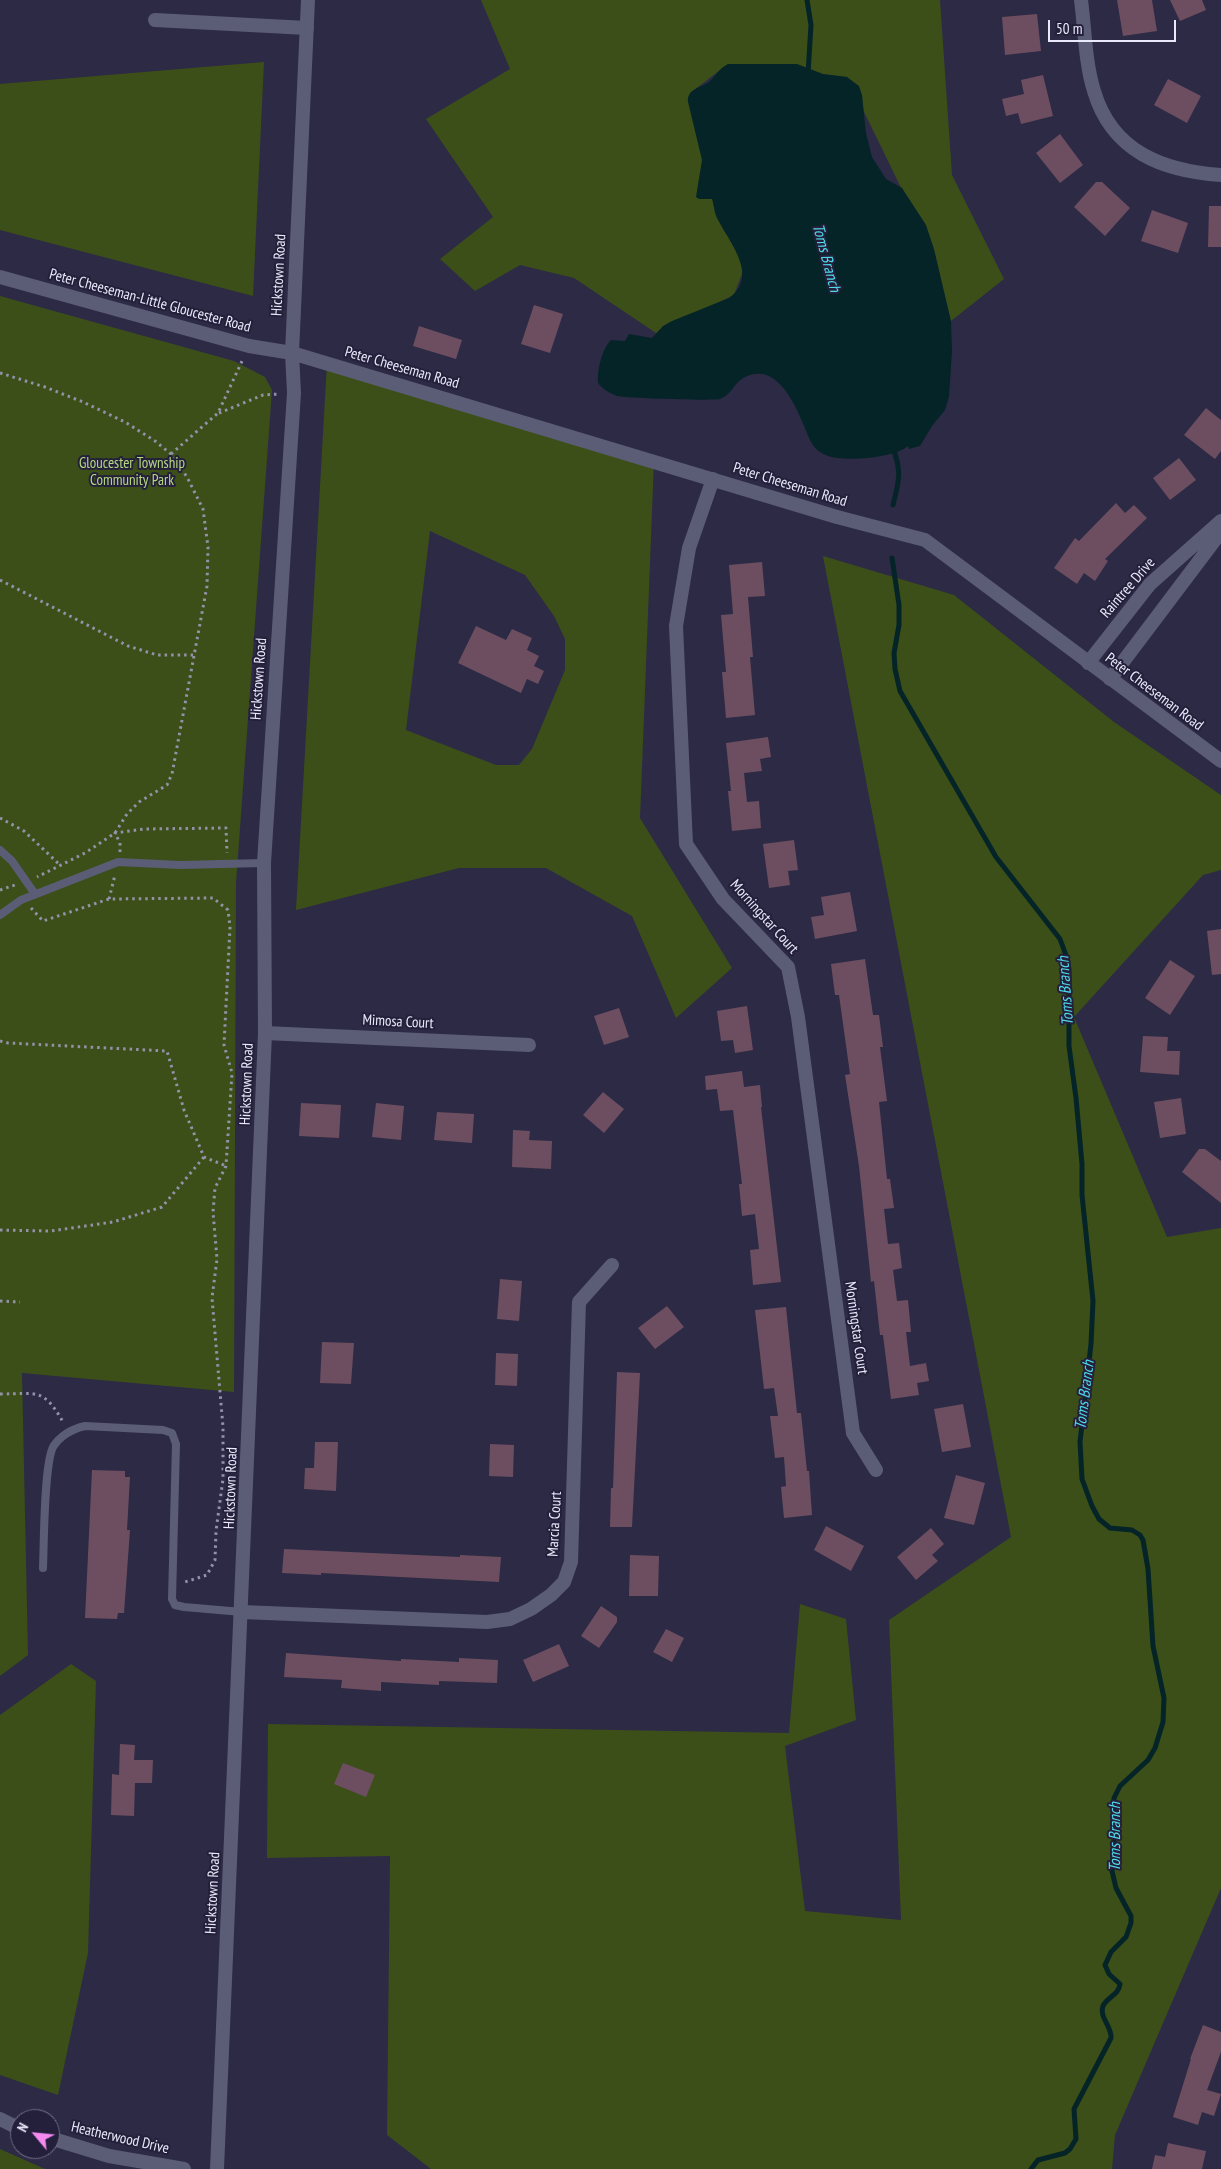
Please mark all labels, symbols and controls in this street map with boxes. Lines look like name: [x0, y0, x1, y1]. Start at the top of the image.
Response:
scale bar: [1051, 10, 1178, 42]
text: 50 m: [1056, 19, 1082, 38]
water label: Toms Branch: [808, 222, 844, 294]
street label: Hickstown Road: [268, 234, 290, 316]
street label: Peter Cheeseman-Little Gloucester Road: [47, 265, 253, 337]
street label: Peter Cheeseman Road: [343, 343, 461, 393]
park label: Gloucester Township Community Park: [79, 455, 185, 490]
street label: Peter Cheeseman Road: [731, 459, 849, 511]
street label: Raintree Drive: [1097, 554, 1159, 622]
street label: Hickstown Road: [247, 637, 271, 721]
street label: Peter Cheeseman Road: [1101, 649, 1207, 735]
street label: Morningstar Court: [726, 876, 802, 958]
water label: Toms Branch: [1054, 956, 1078, 1026]
street label: Mimosa Court: [362, 1011, 434, 1033]
street label: Hickstown Road: [237, 1043, 257, 1125]
street label: Morningstar Court: [841, 1280, 871, 1376]
water label: Toms Branch: [1071, 1359, 1099, 1431]
street label: Hickstown Road: [221, 1447, 241, 1529]
street label: Marcia Court: [544, 1491, 566, 1557]
water label: Toms Branch: [1105, 1802, 1125, 1872]
street label: Hickstown Road: [202, 1852, 224, 1934]
north arrow: [10, 2109, 60, 2159]
street label: Heatherwood Drive: [69, 2118, 171, 2158]
text: N: [13, 2120, 32, 2135]

